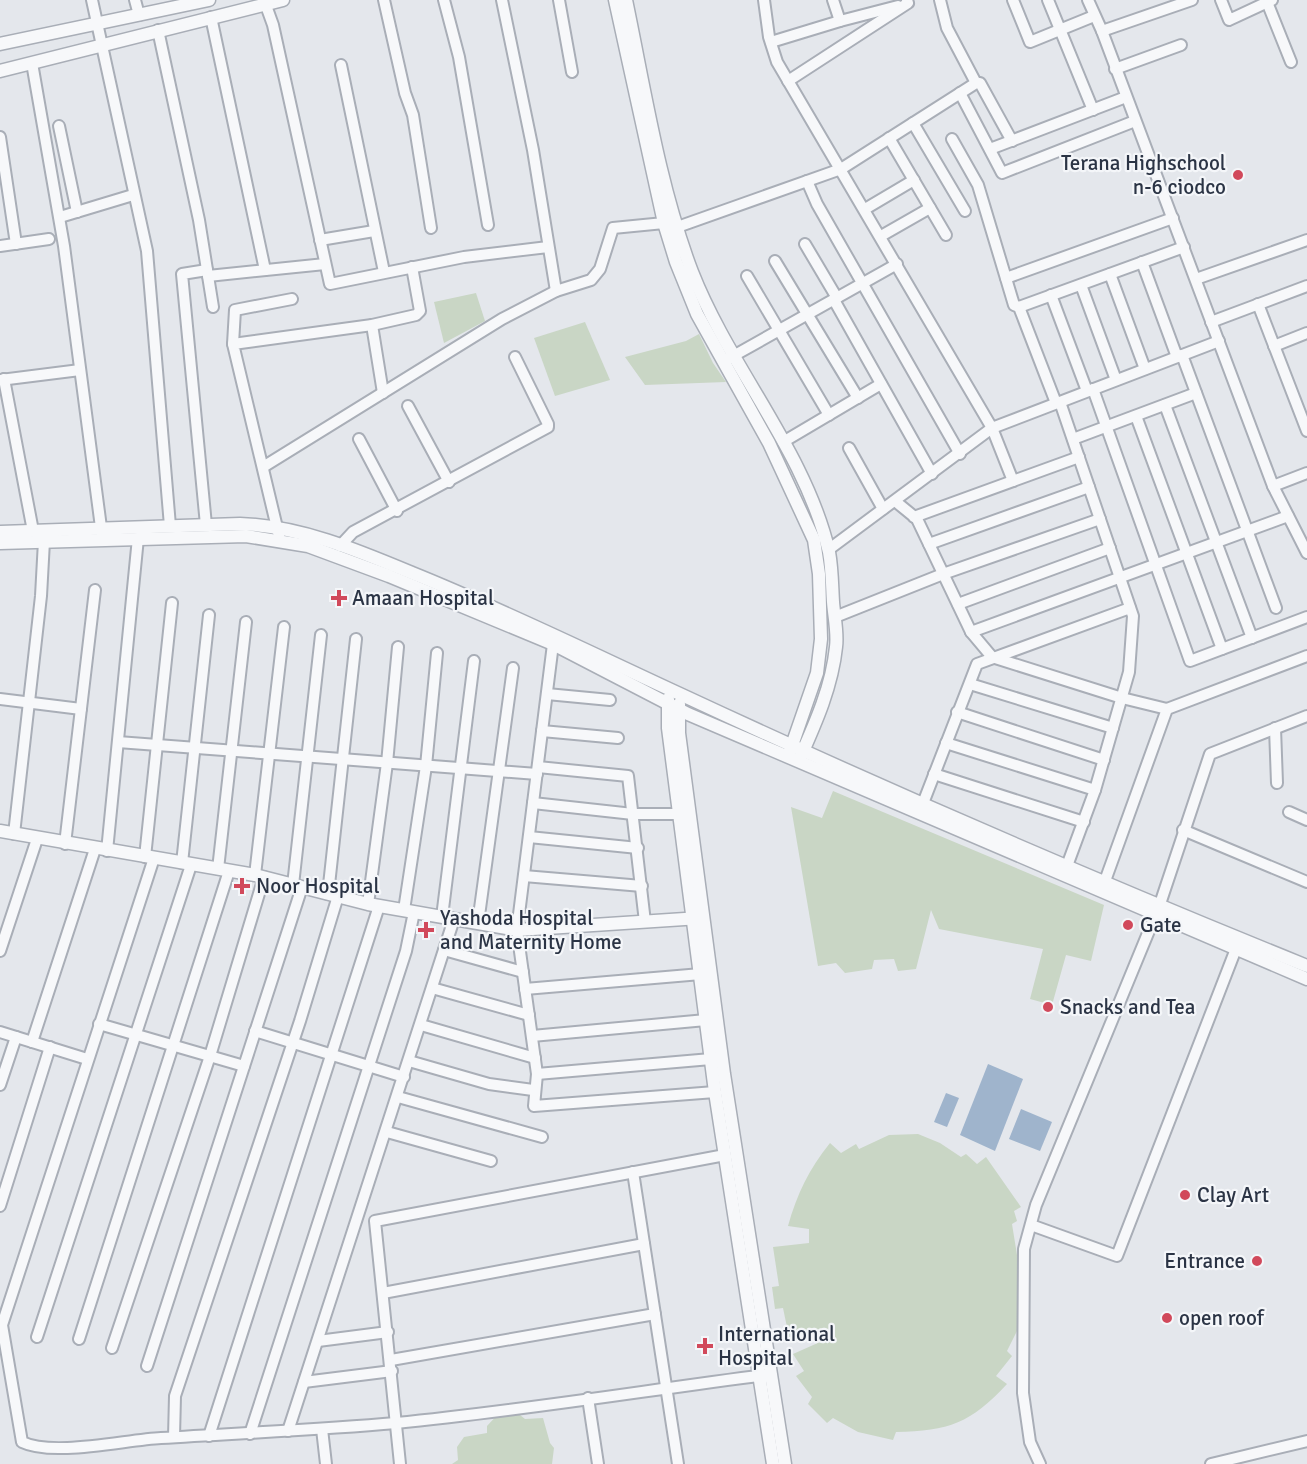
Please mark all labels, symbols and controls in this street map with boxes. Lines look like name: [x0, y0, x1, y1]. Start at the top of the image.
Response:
place label: Terana Highschool n-6 ciodco: [1061, 150, 1226, 200]
marker: Terana Highschool n-6 ciodco: [1231, 168, 1245, 182]
place label: Amaan Hospital: [352, 585, 494, 611]
marker: Amaan Hospital: [330, 589, 348, 607]
place label: Noor Hospital: [256, 873, 380, 899]
marker: Noor Hospital: [233, 877, 251, 895]
place label: Yashoda Hospital and Maternity Home: [440, 905, 622, 955]
place label: Gate: [1140, 912, 1182, 938]
marker: Gate: [1121, 918, 1135, 932]
marker: Yashoda Hospital and Maternity Home: [417, 921, 435, 939]
place label: Snacks and Tea: [1060, 994, 1196, 1020]
marker: Snacks and Tea: [1041, 1000, 1055, 1014]
place label: Clay Art: [1197, 1182, 1269, 1208]
marker: Clay Art: [1178, 1188, 1192, 1202]
place label: Entrance: [1164, 1248, 1245, 1274]
marker: Entrance: [1250, 1254, 1264, 1268]
place label: open roof: [1179, 1305, 1265, 1331]
marker: open roof: [1160, 1311, 1174, 1325]
place label: International Hospital: [718, 1321, 835, 1371]
marker: International Hospital: [696, 1337, 714, 1355]

